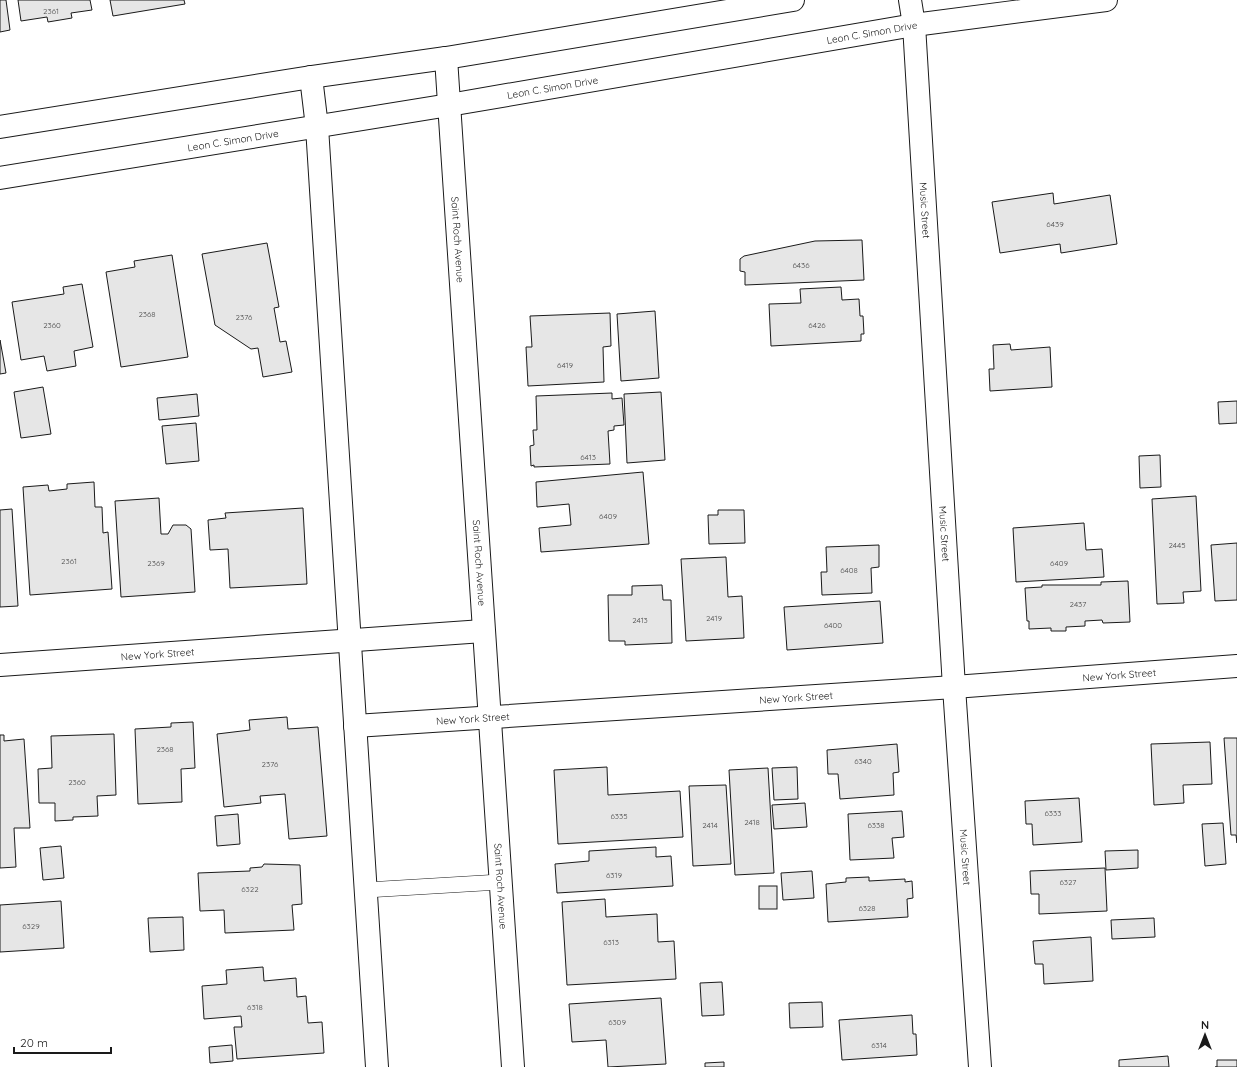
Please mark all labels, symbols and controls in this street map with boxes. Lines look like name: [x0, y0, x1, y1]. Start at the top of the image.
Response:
house number: 2361: [43, 6, 59, 16]
street label: Leon C. Simon Drive: [825, 18, 919, 46]
street label: Leon C. Simon Drive: [506, 73, 599, 101]
street label: Leon C. Simon Drive: [186, 126, 280, 154]
street label: Music Street: [917, 182, 933, 239]
street label: Saint Roch Avenue: [449, 196, 467, 283]
house number: 6439: [1046, 219, 1064, 229]
house number: 6436: [792, 260, 810, 270]
house number: 2368: [138, 309, 156, 319]
house number: 2376: [236, 312, 253, 322]
house number: 2360: [43, 320, 61, 330]
house number: 6426: [808, 320, 826, 330]
house number: 6419: [557, 360, 574, 370]
house number: 6413: [580, 452, 596, 462]
street label: Music Street: [937, 505, 953, 563]
house number: 6409: [599, 511, 617, 521]
street label: Saint Roch Avenue: [470, 519, 489, 607]
house number: 2445: [1168, 540, 1186, 550]
house number: 2361: [61, 556, 77, 566]
house number: 2369: [147, 558, 165, 568]
house number: 6409: [1050, 558, 1068, 568]
house number: 6408: [840, 565, 858, 575]
house number: 2437: [1070, 599, 1086, 609]
house number: 2419: [706, 613, 722, 623]
house number: 2413: [632, 615, 648, 625]
house number: 6400: [824, 620, 842, 630]
street label: New York Street: [120, 645, 195, 663]
street label: New York Street: [1082, 665, 1157, 684]
street label: New York Street: [759, 688, 834, 706]
street label: New York Street: [436, 709, 511, 727]
house number: 2368: [156, 744, 174, 754]
house number: 6340: [854, 756, 872, 766]
house number: 2376: [262, 759, 279, 769]
house number: 2360: [68, 777, 86, 787]
house number: 6333: [1045, 808, 1061, 818]
house number: 6335: [610, 811, 628, 821]
house number: 2418: [744, 817, 760, 827]
house number: 2414: [702, 820, 718, 830]
house number: 6338: [867, 820, 885, 830]
street label: Music Street: [957, 829, 974, 886]
street label: Saint Roch Avenue: [492, 843, 510, 930]
house number: 6319: [606, 870, 622, 880]
house number: 6327: [1060, 877, 1076, 887]
house number: 6322: [241, 884, 259, 894]
house number: 6328: [858, 903, 876, 913]
house number: 6329: [22, 921, 40, 931]
house number: 6313: [603, 937, 619, 947]
house number: 6318: [247, 1002, 263, 1012]
north arrow: [1185, 1015, 1225, 1055]
house number: 6309: [608, 1017, 626, 1027]
text: N: [1201, 1018, 1209, 1032]
scale bar: [14, 1029, 111, 1055]
text: 20 m: [20, 1035, 48, 1050]
house number: 6314: [871, 1040, 887, 1050]

